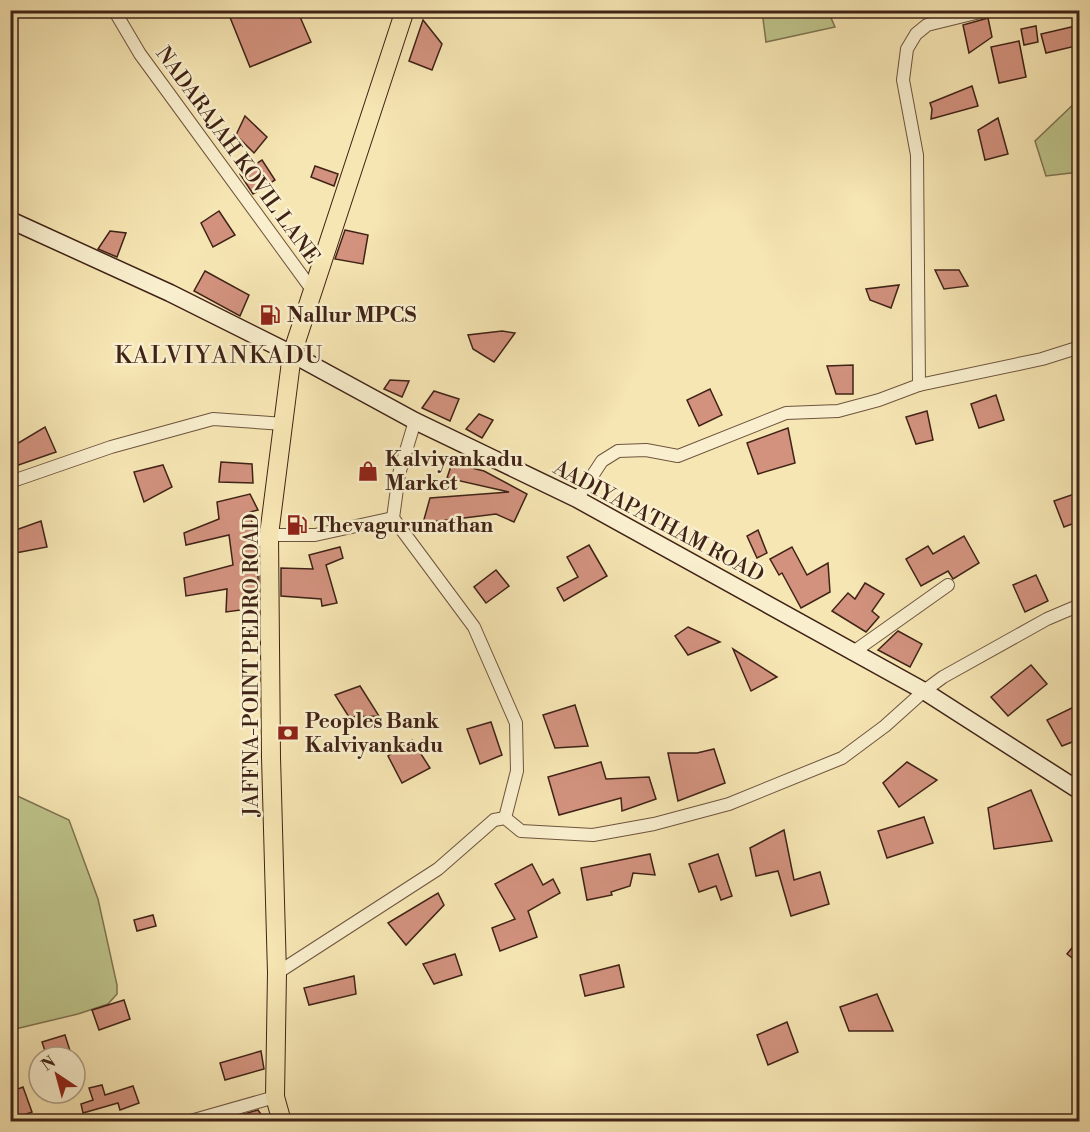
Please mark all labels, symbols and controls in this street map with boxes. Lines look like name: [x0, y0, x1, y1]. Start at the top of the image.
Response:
street label: NADARAJAH KOVIL LANE: [150, 42, 325, 269]
fuel station icon: Nallur MPCS: [258, 303, 282, 327]
place label: Nallur MPCS: [287, 303, 416, 329]
district label: KALVIYANKADU: [114, 341, 324, 371]
place label: Kalviyankadu Market: [385, 447, 523, 497]
street label: AADIYAPATHAM ROAD: [548, 455, 768, 589]
shop icon: Kalviyankadu Market: [356, 459, 380, 483]
street label: JAFFNA-POINT PEDRO ROAD: [239, 513, 265, 818]
fuel station icon: Thevagurunathan: [285, 513, 309, 537]
place label: Thevagurunathan: [314, 513, 493, 539]
place label: Peoples Bank Kalviyankadu: [305, 709, 443, 759]
bank icon: Peoples Bank Kalviyankadu: [276, 721, 300, 745]
north arrow: [27, 1045, 87, 1105]
text: N: [38, 1052, 60, 1075]

